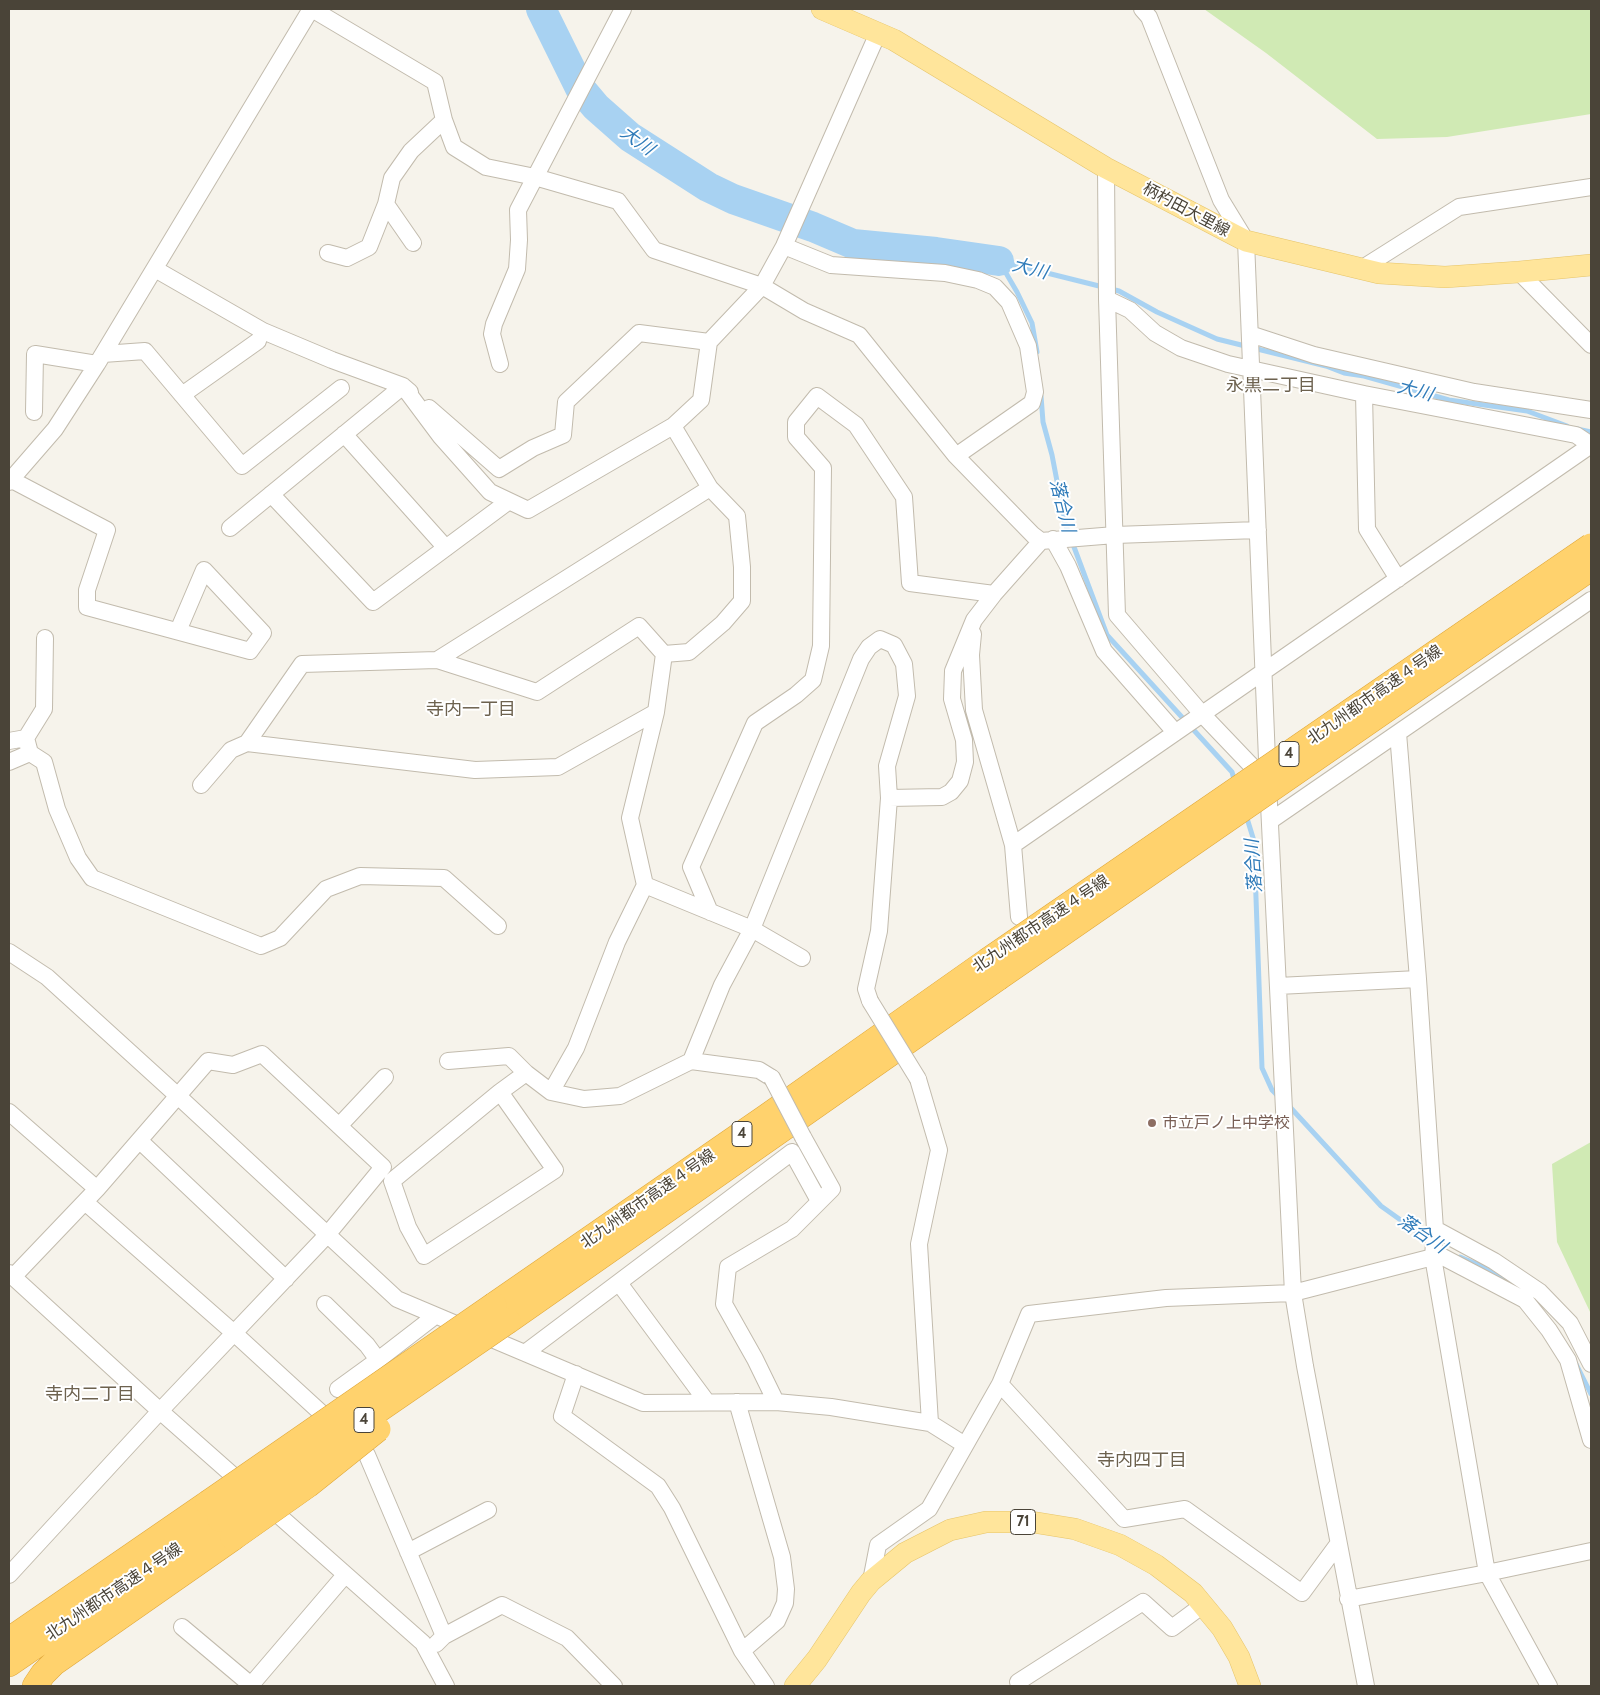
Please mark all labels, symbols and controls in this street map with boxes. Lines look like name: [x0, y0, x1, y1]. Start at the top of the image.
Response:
water label: 大川: [616, 122, 658, 160]
street label: 柄杓田大里線: [1139, 179, 1233, 241]
water label: 大川: [1010, 254, 1050, 284]
district label: 永黒二丁目: [1226, 375, 1316, 397]
water label: 大川: [1395, 376, 1435, 406]
water label: 落合川: [1045, 477, 1079, 535]
street label: 北九州都市高速４号線: [1304, 641, 1446, 749]
district label: 寺内一丁目: [426, 699, 516, 721]
road number: 4: [1279, 742, 1299, 766]
water label: 落合川: [1241, 838, 1267, 894]
street label: 北九州都市高速４号線: [969, 871, 1113, 977]
place label: 市立戸ノ上中学校: [1162, 1113, 1290, 1133]
marker: 市立戸ノ上中学校: [1146, 1117, 1158, 1129]
road number: 4: [732, 1122, 752, 1146]
street label: 北九州都市高速４号線: [577, 1145, 719, 1253]
water label: 落合川: [1394, 1210, 1450, 1258]
district label: 寺内二丁目: [45, 1384, 135, 1406]
road number: 4: [354, 1408, 374, 1432]
district label: 寺内四丁目: [1097, 1450, 1187, 1472]
road number: 71: [1010, 1510, 1036, 1534]
street label: 北九州都市高速４号線: [42, 1539, 186, 1645]

